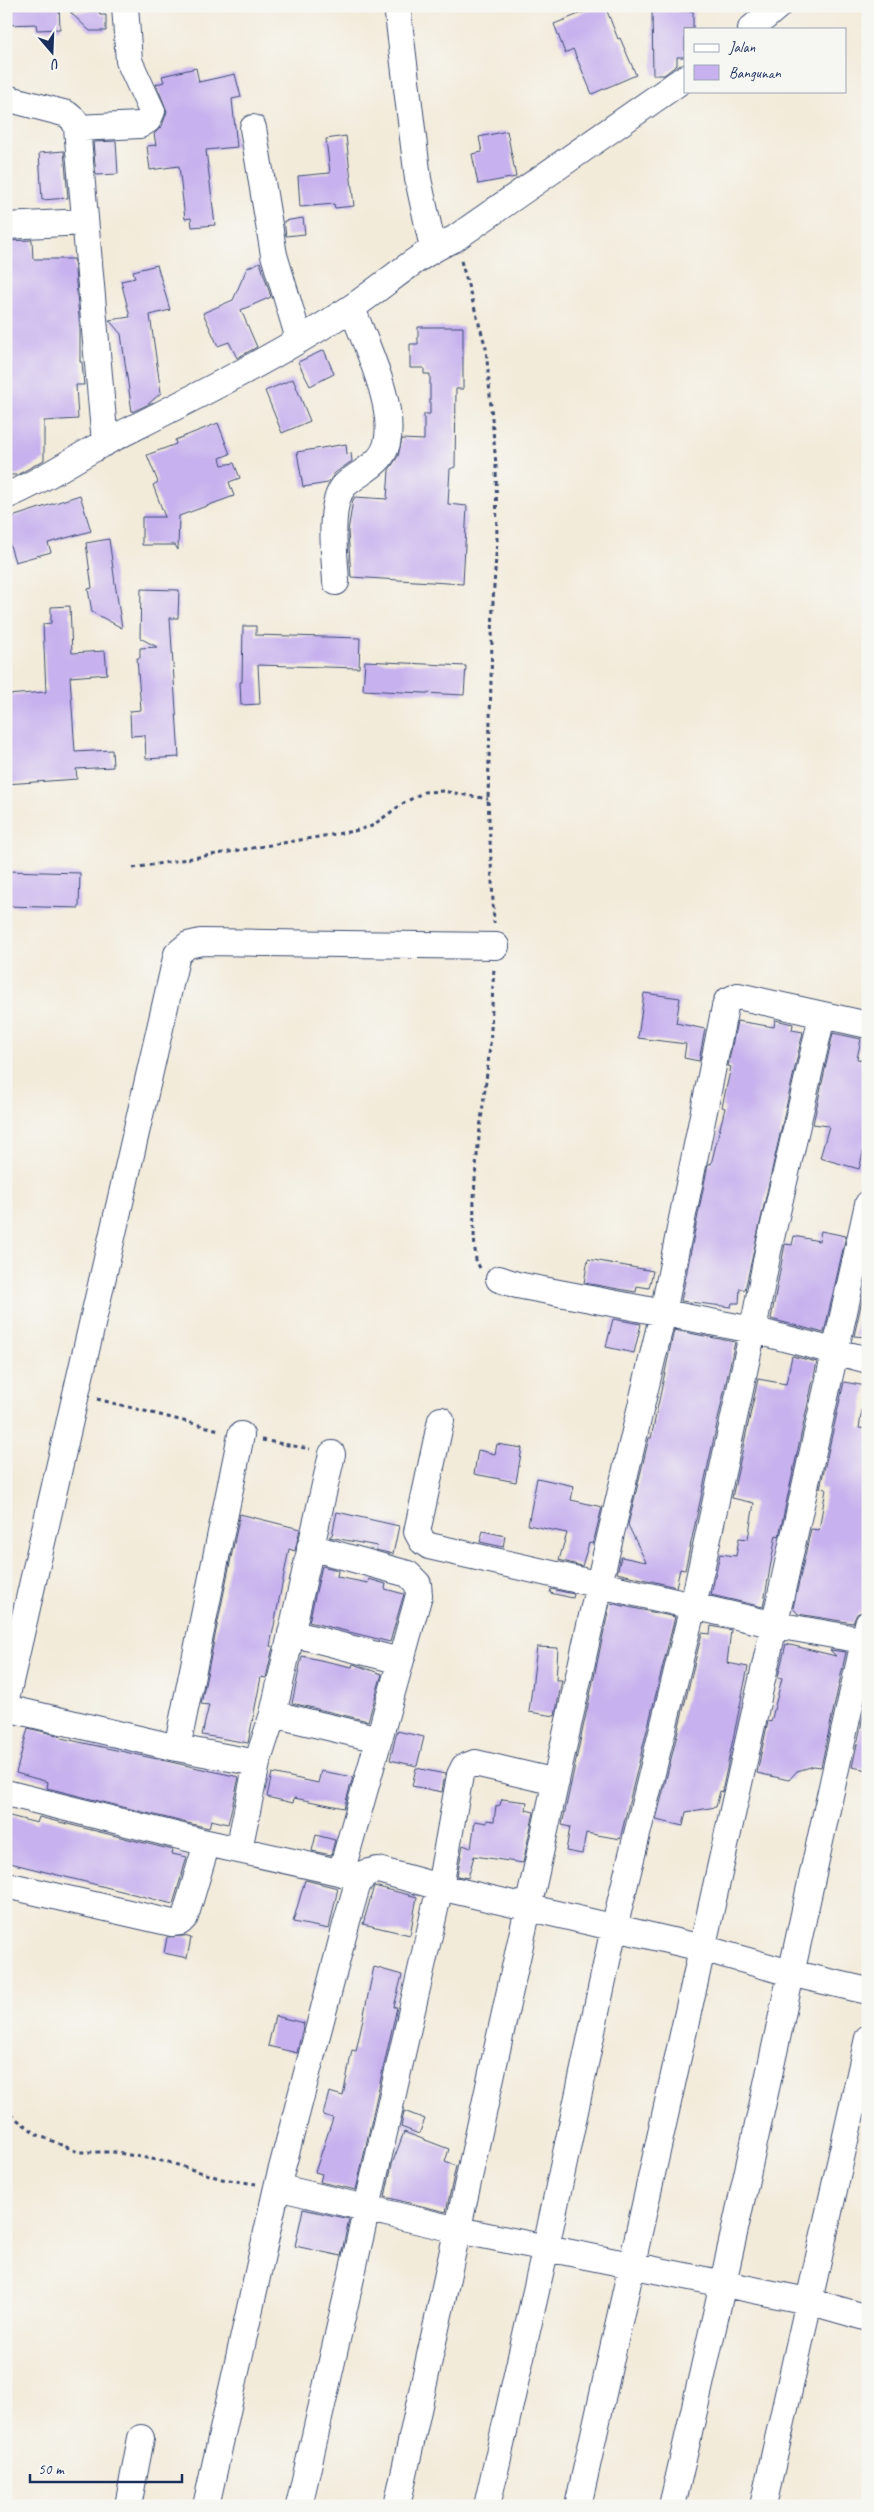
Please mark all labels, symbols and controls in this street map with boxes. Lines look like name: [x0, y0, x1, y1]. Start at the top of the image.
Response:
north arrow: [28, 28, 78, 78]
legend: [684, 28, 846, 92]
text: Jalan: [728, 38, 756, 57]
text: U: [47, 55, 62, 74]
text: Bangunan: [729, 64, 782, 83]
scale bar: [30, 2452, 182, 2484]
text: 50 m: [38, 2460, 65, 2479]

